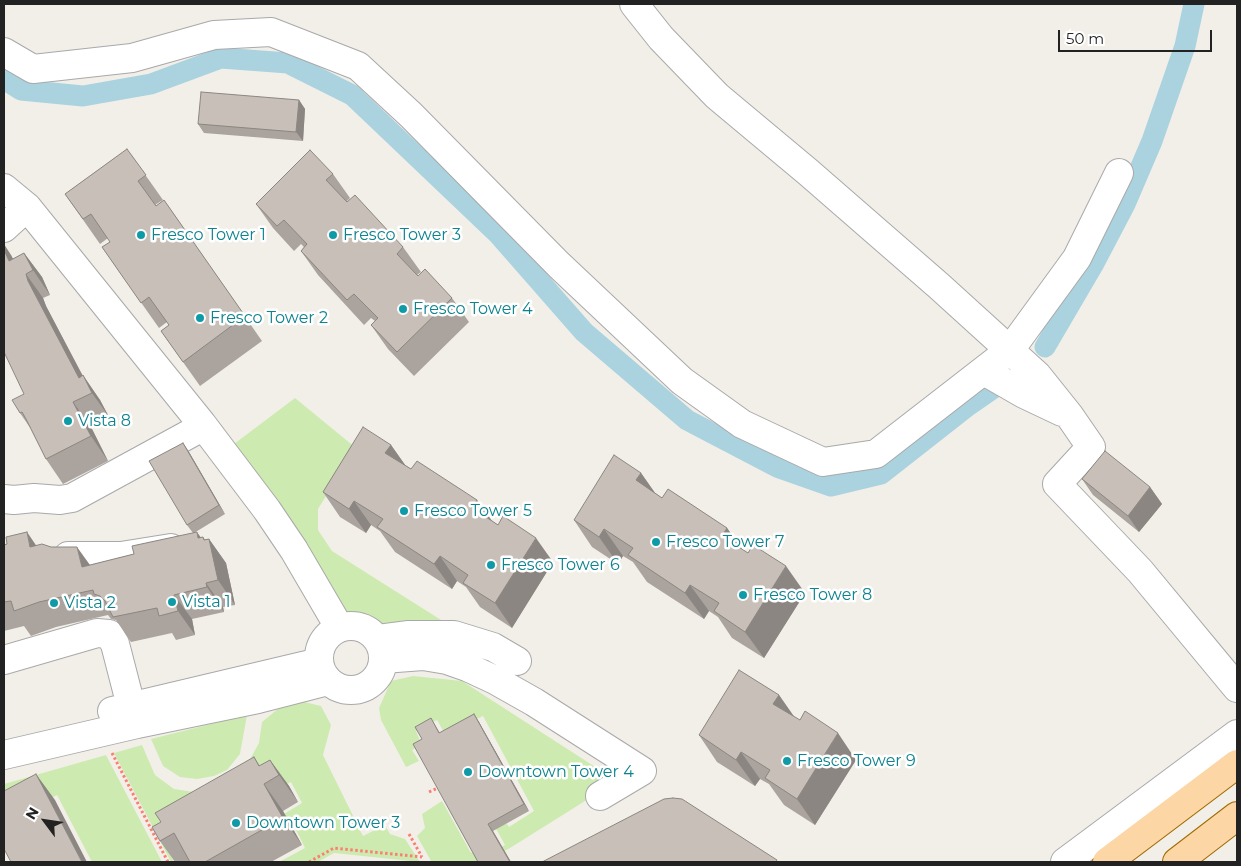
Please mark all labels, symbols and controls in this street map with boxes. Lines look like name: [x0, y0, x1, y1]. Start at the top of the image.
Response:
scale bar: [1061, 20, 1215, 52]
text: 50 m: [1066, 29, 1104, 48]
place label: Fresco Tower 1: [151, 225, 266, 245]
place label: Fresco Tower 3: [343, 225, 461, 245]
marker: Fresco Tower 1: [135, 229, 147, 241]
marker: Fresco Tower 3: [327, 229, 339, 241]
place label: Fresco Tower 4: [413, 299, 533, 319]
marker: Fresco Tower 4: [397, 303, 409, 315]
place label: Fresco Tower 2: [210, 308, 328, 328]
marker: Fresco Tower 2: [194, 312, 206, 324]
place label: Vista 8: [78, 411, 131, 431]
marker: Vista 8: [62, 415, 74, 427]
place label: Fresco Tower 5: [414, 501, 532, 521]
marker: Fresco Tower 5: [398, 505, 410, 517]
place label: Fresco Tower 7: [666, 532, 784, 552]
marker: Fresco Tower 7: [650, 536, 662, 548]
place label: Fresco Tower 6: [501, 555, 620, 575]
marker: Fresco Tower 6: [485, 559, 497, 571]
place label: Fresco Tower 8: [753, 585, 872, 605]
marker: Fresco Tower 8: [737, 589, 749, 601]
place label: Vista 1: [182, 592, 231, 612]
place label: Vista 2: [64, 593, 116, 613]
marker: Vista 1: [166, 596, 178, 608]
marker: Vista 2: [48, 597, 60, 609]
place label: Fresco Tower 9: [797, 751, 916, 771]
marker: Fresco Tower 9: [781, 755, 793, 767]
place label: Downtown Tower 4: [478, 762, 634, 782]
marker: Downtown Tower 4: [462, 766, 474, 778]
north arrow: [20, 796, 70, 846]
text: N: [22, 804, 43, 823]
place label: Downtown Tower 3: [246, 813, 400, 833]
marker: Downtown Tower 3: [230, 817, 242, 829]

